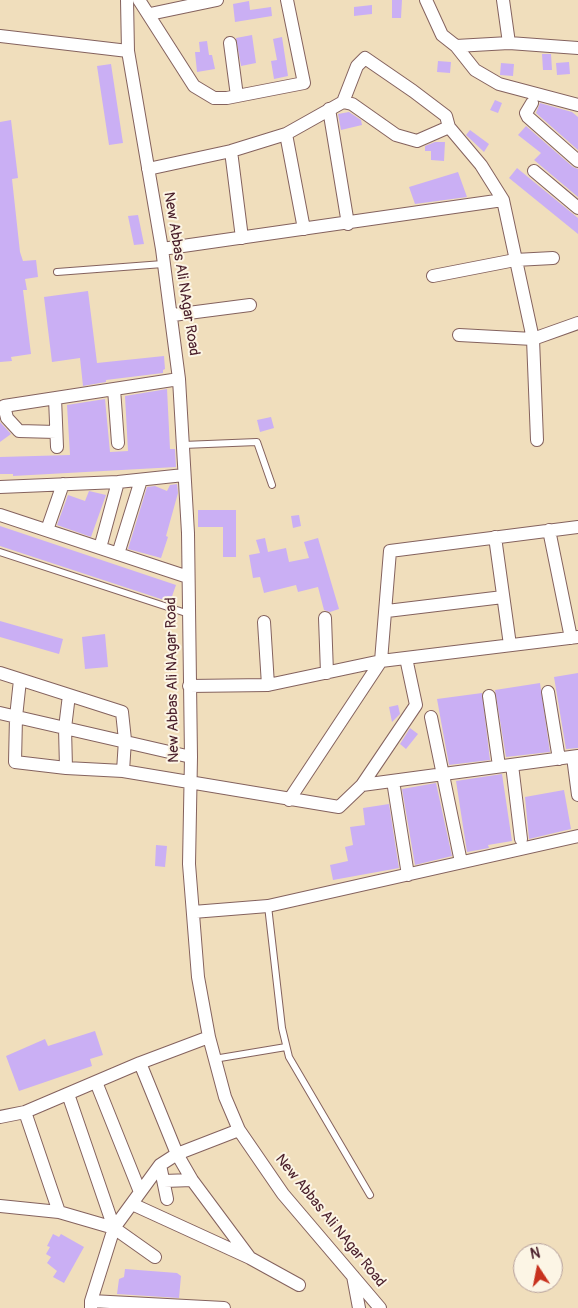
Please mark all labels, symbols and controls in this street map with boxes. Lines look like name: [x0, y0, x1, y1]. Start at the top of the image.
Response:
street label: New Abbas Ali NAgar Road: [159, 191, 203, 357]
street label: New Abbas Ali NAgar Road: [163, 597, 183, 763]
street label: New Abbas Ali NAgar Road: [271, 1151, 389, 1291]
north arrow: [513, 1243, 563, 1293]
text: N: [529, 1245, 542, 1263]

